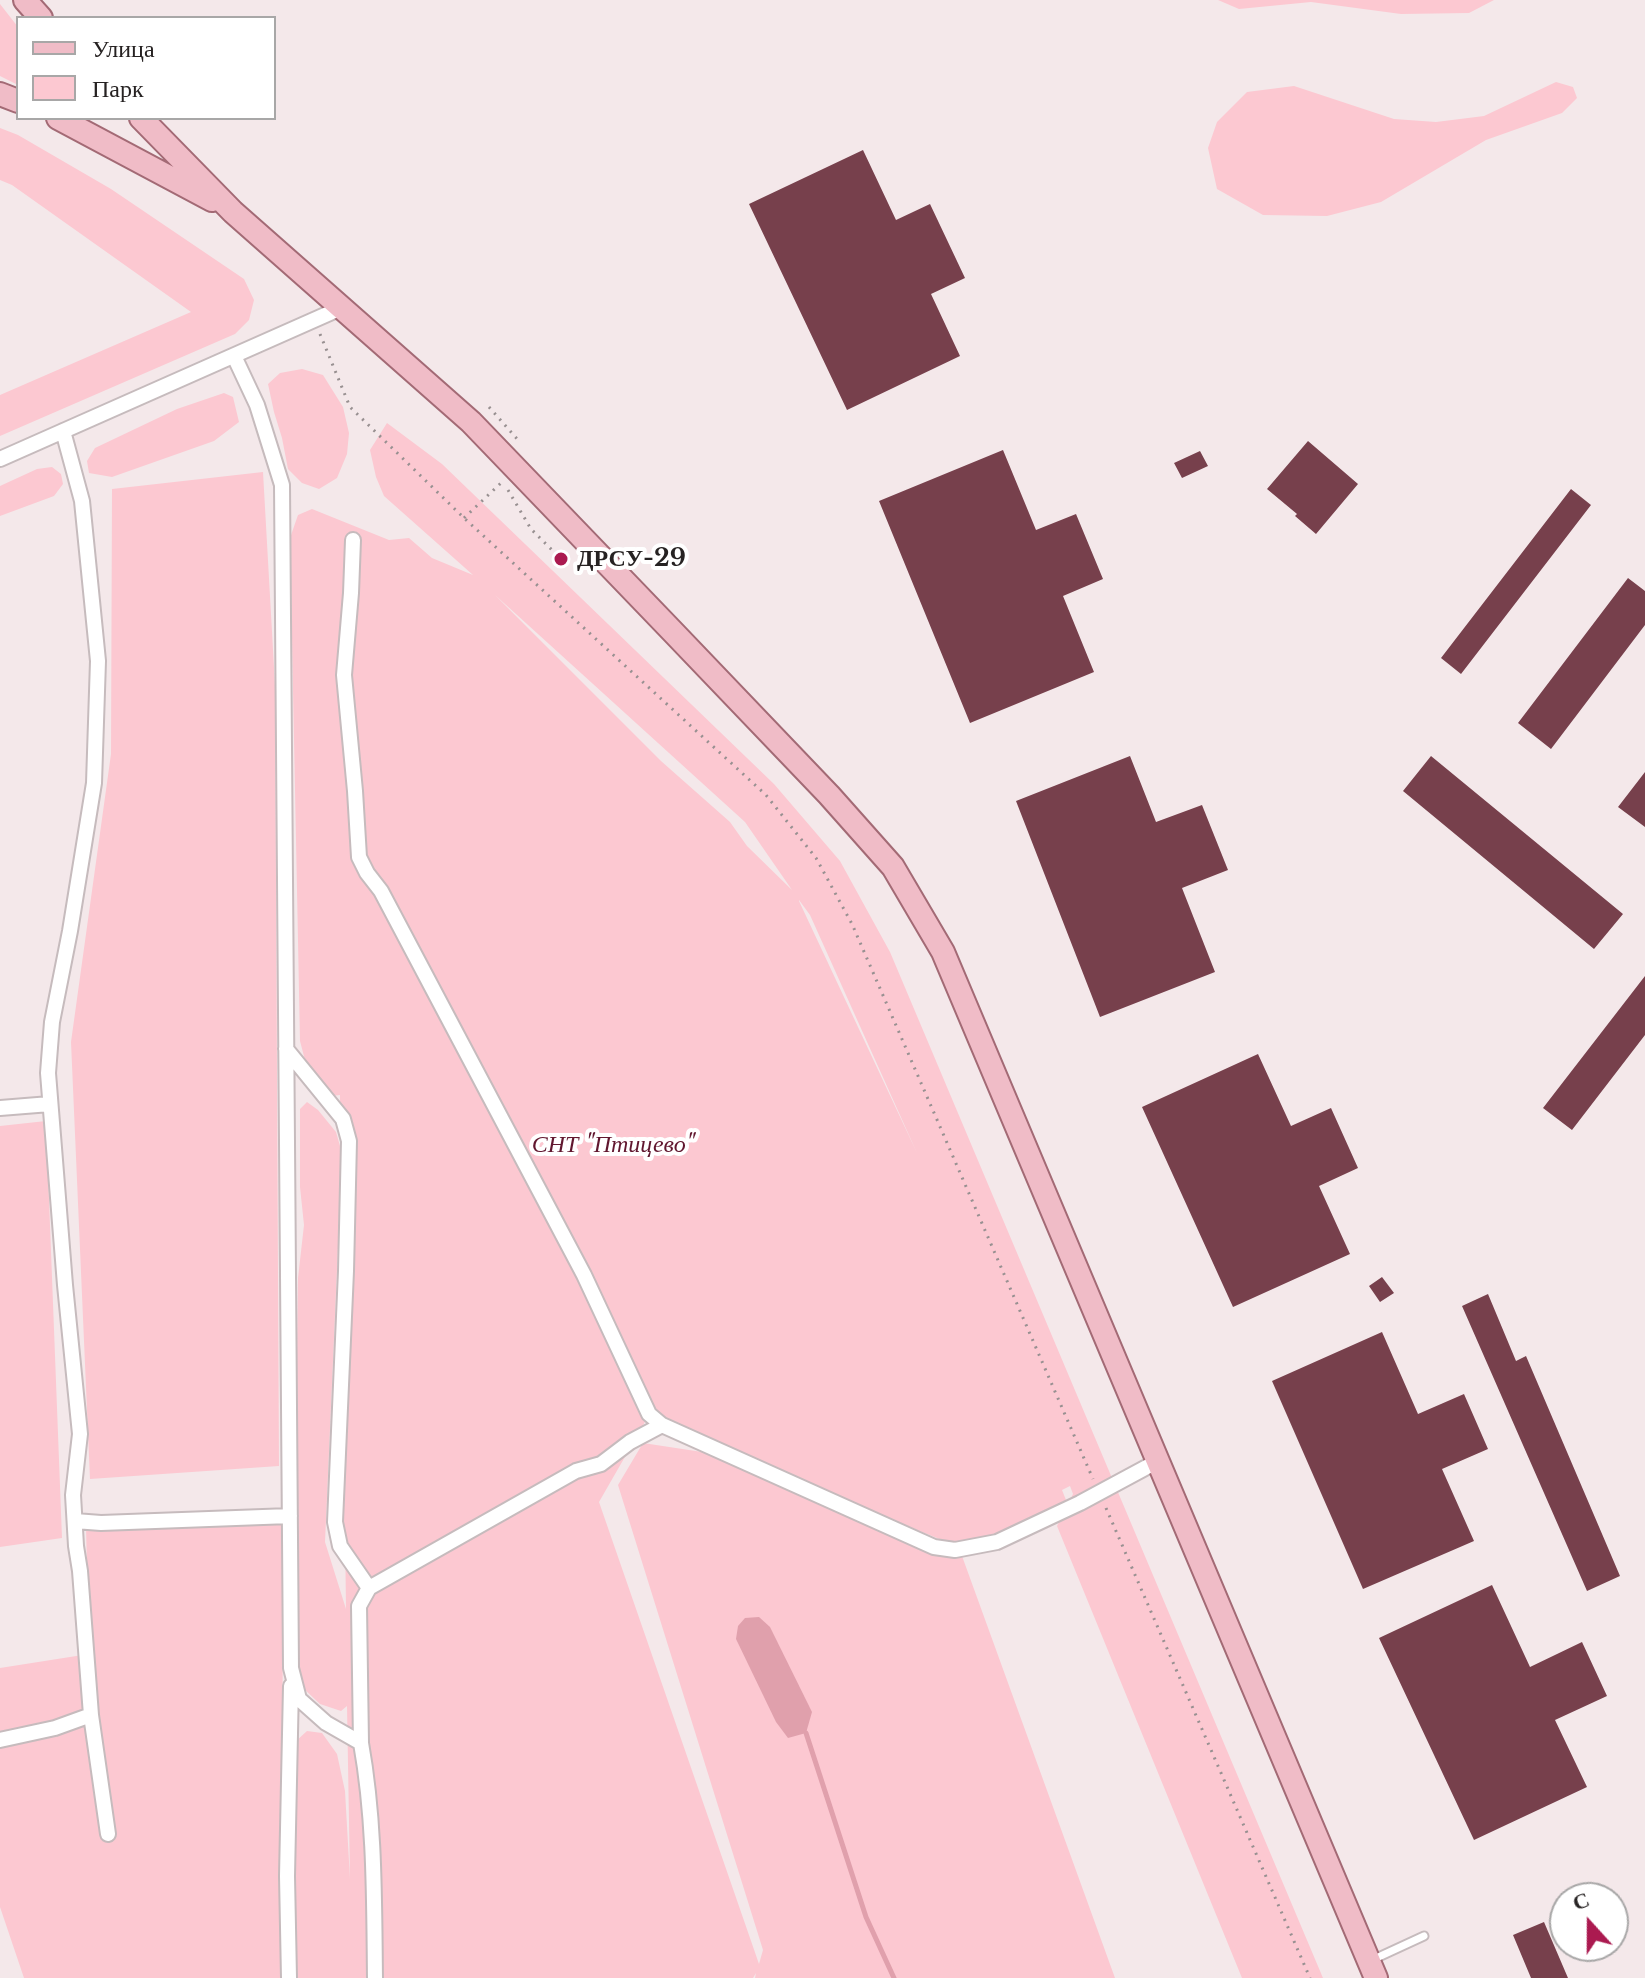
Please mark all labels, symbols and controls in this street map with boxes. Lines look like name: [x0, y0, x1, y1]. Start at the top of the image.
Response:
legend: [16, 16, 276, 120]
text: Улица: [92, 34, 155, 63]
text: Парк: [92, 74, 144, 103]
place label: ДРСУ-29: [577, 545, 686, 573]
marker: ДРСУ-29: [552, 550, 570, 568]
park label: СНТ "Птицево": [532, 1131, 694, 1159]
north arrow: [1549, 1882, 1629, 1962]
text: С: [1569, 1886, 1593, 1916]

